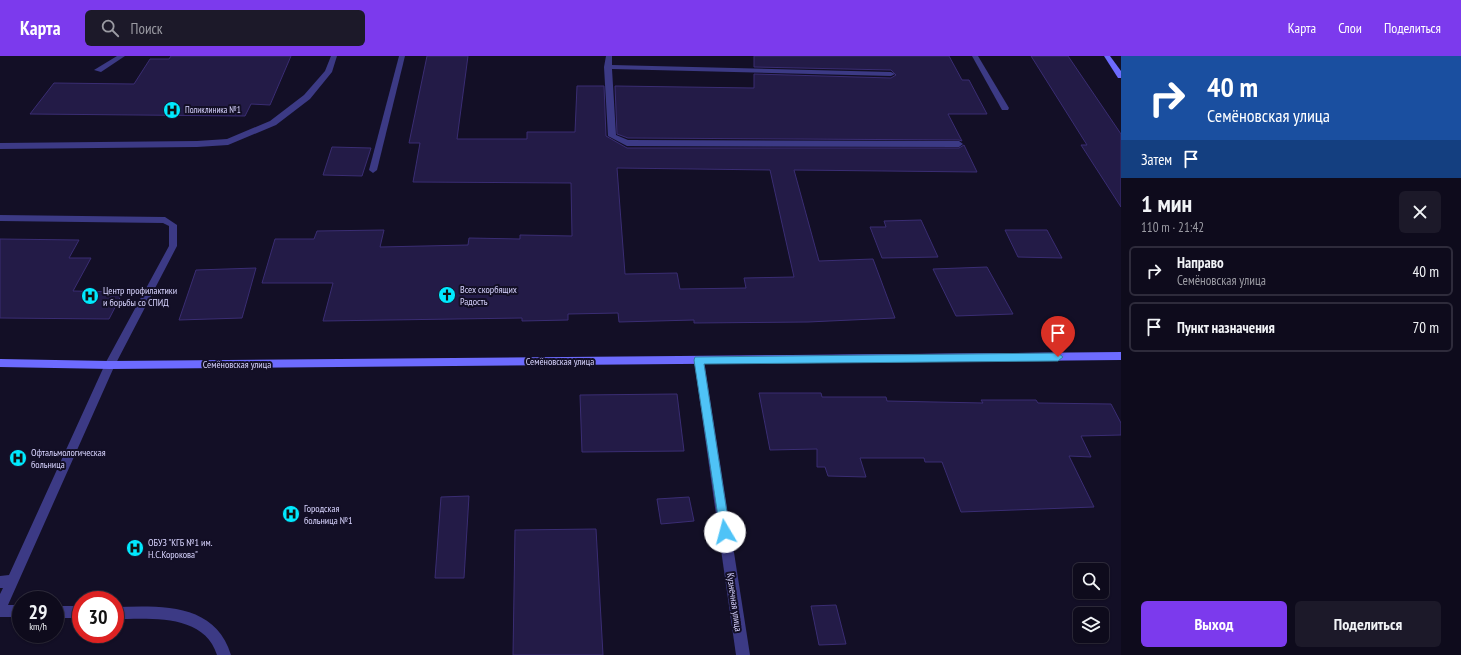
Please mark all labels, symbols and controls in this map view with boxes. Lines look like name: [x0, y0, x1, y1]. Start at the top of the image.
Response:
search box: [85, 10, 365, 46]
text: Карта: [20, 16, 61, 40]
icon: search: [99, 17, 121, 39]
text: Поиск: [131, 19, 163, 38]
text: Карта: [1288, 19, 1316, 37]
text: Слои: [1338, 19, 1362, 37]
text: Поделиться: [1384, 19, 1441, 37]
text: 40 m: [1207, 68, 1258, 105]
icon: right: [1141, 72, 1193, 124]
hospital icon: Поликлиника №1: [162, 100, 182, 120]
place label: Поликлиника №1: [185, 104, 241, 115]
text: Семёновская улица: [1207, 104, 1330, 127]
icon: arrive: [1180, 148, 1202, 170]
text: Затем: [1141, 150, 1172, 169]
text: 1 мин: [1141, 188, 1192, 219]
button: close: [1399, 191, 1441, 233]
text: 110 m · 21:42: [1141, 219, 1204, 236]
text: Направо: [1177, 253, 1224, 272]
icon: right: [1143, 260, 1165, 282]
text: 40 m: [1413, 262, 1439, 281]
text: Семёновская улица: [1177, 272, 1266, 289]
place label: Всех скорбящих Радость: [460, 283, 517, 308]
place label: Центр профилактики и борьбы со СПИД: [103, 284, 177, 309]
church icon: Всех скорбящих Радость: [437, 285, 457, 305]
hospital icon: Центр профилактики и борьбы со СПИД: [80, 286, 100, 306]
pin: [1041, 316, 1075, 357]
icon: arrive: [1143, 316, 1165, 338]
text: Пункт назначения: [1177, 318, 1275, 337]
text: 70 m: [1413, 318, 1439, 337]
icon: arrive: [1047, 322, 1069, 344]
street label: Семёновская улица: [526, 355, 594, 368]
street label: Семёновская улица: [203, 358, 271, 371]
place label: Офтальмологическая больница: [31, 446, 106, 471]
hospital icon: Офтальмологическая больница: [8, 448, 28, 468]
place label: Городская больница №1: [304, 502, 353, 527]
hospital icon: Городская больница №1: [281, 504, 301, 524]
position arrow: [704, 511, 746, 553]
place label: ОБУЗ "КГБ №1 им. Н.С.Корокова": [148, 536, 213, 561]
hospital icon: ОБУЗ "КГБ №1 им. Н.С.Корокова": [125, 538, 145, 558]
map controls: [1073, 563, 1109, 643]
button: search: [1073, 563, 1109, 599]
street label: Кузнечная улица: [724, 572, 745, 632]
speed limit sign: 30: [72, 591, 124, 643]
text: 29: [28, 599, 48, 625]
button: Выход: [1141, 601, 1287, 647]
button: Поделиться: [1295, 601, 1441, 647]
button: layers: [1073, 607, 1109, 643]
text: km/h: [29, 620, 47, 633]

